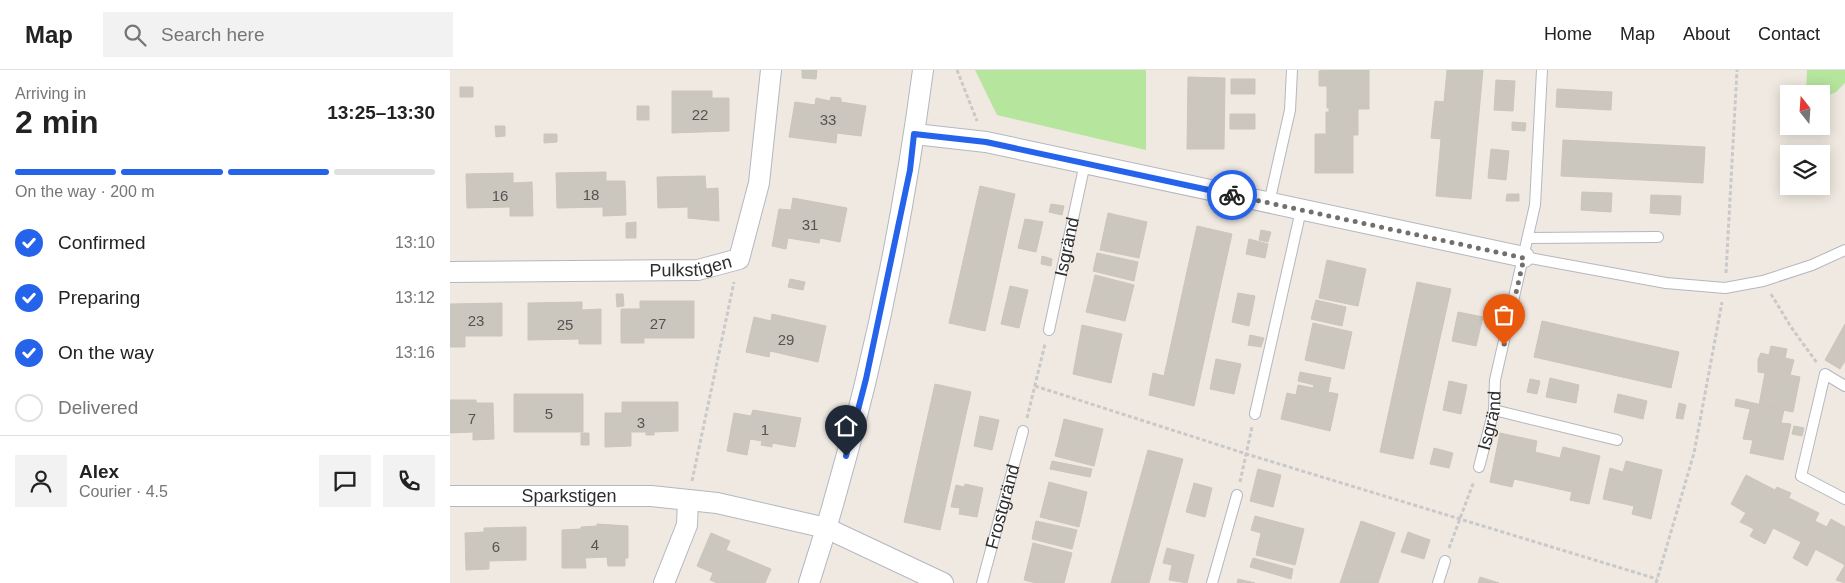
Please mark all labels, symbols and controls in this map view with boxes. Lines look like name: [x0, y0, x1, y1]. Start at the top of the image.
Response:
search box: [103, 12, 453, 57]
text: Map: [25, 21, 73, 48]
icon: search: [121, 21, 149, 49]
text: Search here: [161, 24, 265, 45]
text: Home: [1544, 24, 1592, 44]
text: Map: [1620, 24, 1655, 44]
text: About: [1683, 24, 1730, 44]
text: Contact: [1758, 24, 1820, 44]
text: Arriving in: [15, 85, 86, 102]
north arrow: [1780, 85, 1830, 135]
map controls: [1780, 85, 1830, 195]
text: 13:25–13:30: [327, 102, 435, 123]
text: 2 min: [15, 104, 99, 140]
house number: 22: [692, 106, 708, 123]
house number: 33: [820, 111, 836, 128]
button: layers: [1780, 145, 1830, 195]
courier: [1207, 170, 1257, 220]
icon: bike: [1218, 181, 1246, 209]
text: On the way · 200 m: [15, 183, 155, 200]
house number: 18: [583, 186, 599, 203]
house number: 16: [492, 187, 508, 204]
street label: Isgränd: [1051, 215, 1083, 278]
house number: 31: [802, 216, 818, 233]
icon: check: [15, 229, 43, 257]
text: Confirmed: [58, 232, 146, 253]
text: 13:10: [395, 234, 435, 251]
street label: Pulkstigen: [649, 251, 734, 280]
icon: check: [15, 284, 43, 312]
text: Preparing: [58, 287, 140, 308]
text: 13:12: [395, 289, 435, 306]
pin: [1483, 294, 1525, 345]
icon: bag: [1490, 301, 1518, 329]
house number: 23: [468, 312, 484, 329]
house number: 27: [650, 315, 666, 332]
house number: 25: [557, 316, 573, 333]
house number: 29: [778, 331, 794, 348]
icon: check: [15, 339, 43, 367]
text: On the way: [58, 342, 154, 363]
text: 13:16: [395, 344, 435, 361]
street label: Isgränd: [1474, 391, 1505, 452]
text: Delivered: [58, 397, 138, 418]
house number: 5: [545, 405, 553, 422]
pin: [825, 405, 867, 456]
house number: 7: [468, 410, 476, 427]
icon: home: [832, 412, 860, 440]
house number: 3: [637, 414, 645, 431]
house number: 1: [761, 421, 769, 438]
button: person: [15, 455, 67, 507]
button: chat: [319, 455, 371, 507]
button: phone: [383, 455, 435, 507]
text: Alex: [79, 461, 119, 482]
street label: Frostgränd: [982, 462, 1024, 551]
text: Courier · 4.5: [79, 483, 168, 500]
street label: Sparkstigen: [521, 486, 617, 506]
house number: 4: [591, 536, 599, 553]
house number: 6: [492, 538, 500, 555]

